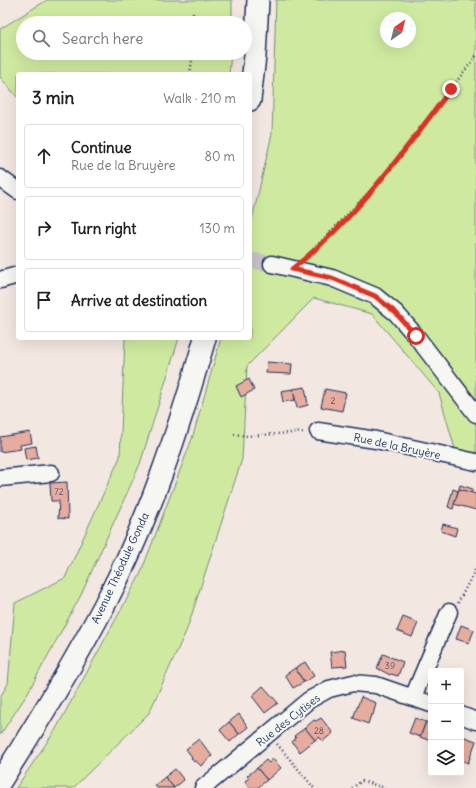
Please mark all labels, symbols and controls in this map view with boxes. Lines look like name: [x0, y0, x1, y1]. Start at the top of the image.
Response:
north arrow: [380, 12, 416, 48]
search box: [16, 16, 252, 60]
icon: search: [30, 27, 52, 49]
text: Search here: [62, 29, 143, 48]
route end: [442, 80, 460, 98]
text: 3 min: [32, 87, 74, 109]
text: Walk · 210 m: [163, 90, 236, 107]
text: Continue: [71, 138, 132, 157]
icon: ahead: [33, 145, 55, 167]
text: 80 m: [204, 148, 235, 165]
text: Rue de la Bruyère: [71, 157, 176, 174]
icon: right: [33, 217, 55, 239]
text: Turn right: [71, 219, 136, 238]
text: 130 m: [199, 220, 235, 237]
icon: arrive: [33, 289, 55, 311]
text: Arrive at destination: [71, 291, 207, 310]
route start: [407, 327, 425, 345]
house number: 2: [331, 395, 336, 406]
street label: Rue de la Bruyère: [352, 430, 442, 462]
house number: 72: [54, 486, 64, 497]
street label: Avenue Théodule Gonda: [88, 510, 152, 626]
house number: 39: [385, 660, 395, 671]
map controls: [428, 668, 464, 776]
button: +: [428, 668, 464, 704]
street label: Rue des Cytises: [253, 691, 323, 749]
button: −: [428, 704, 464, 740]
house number: 28: [314, 725, 324, 736]
button: layers: [428, 740, 464, 776]

